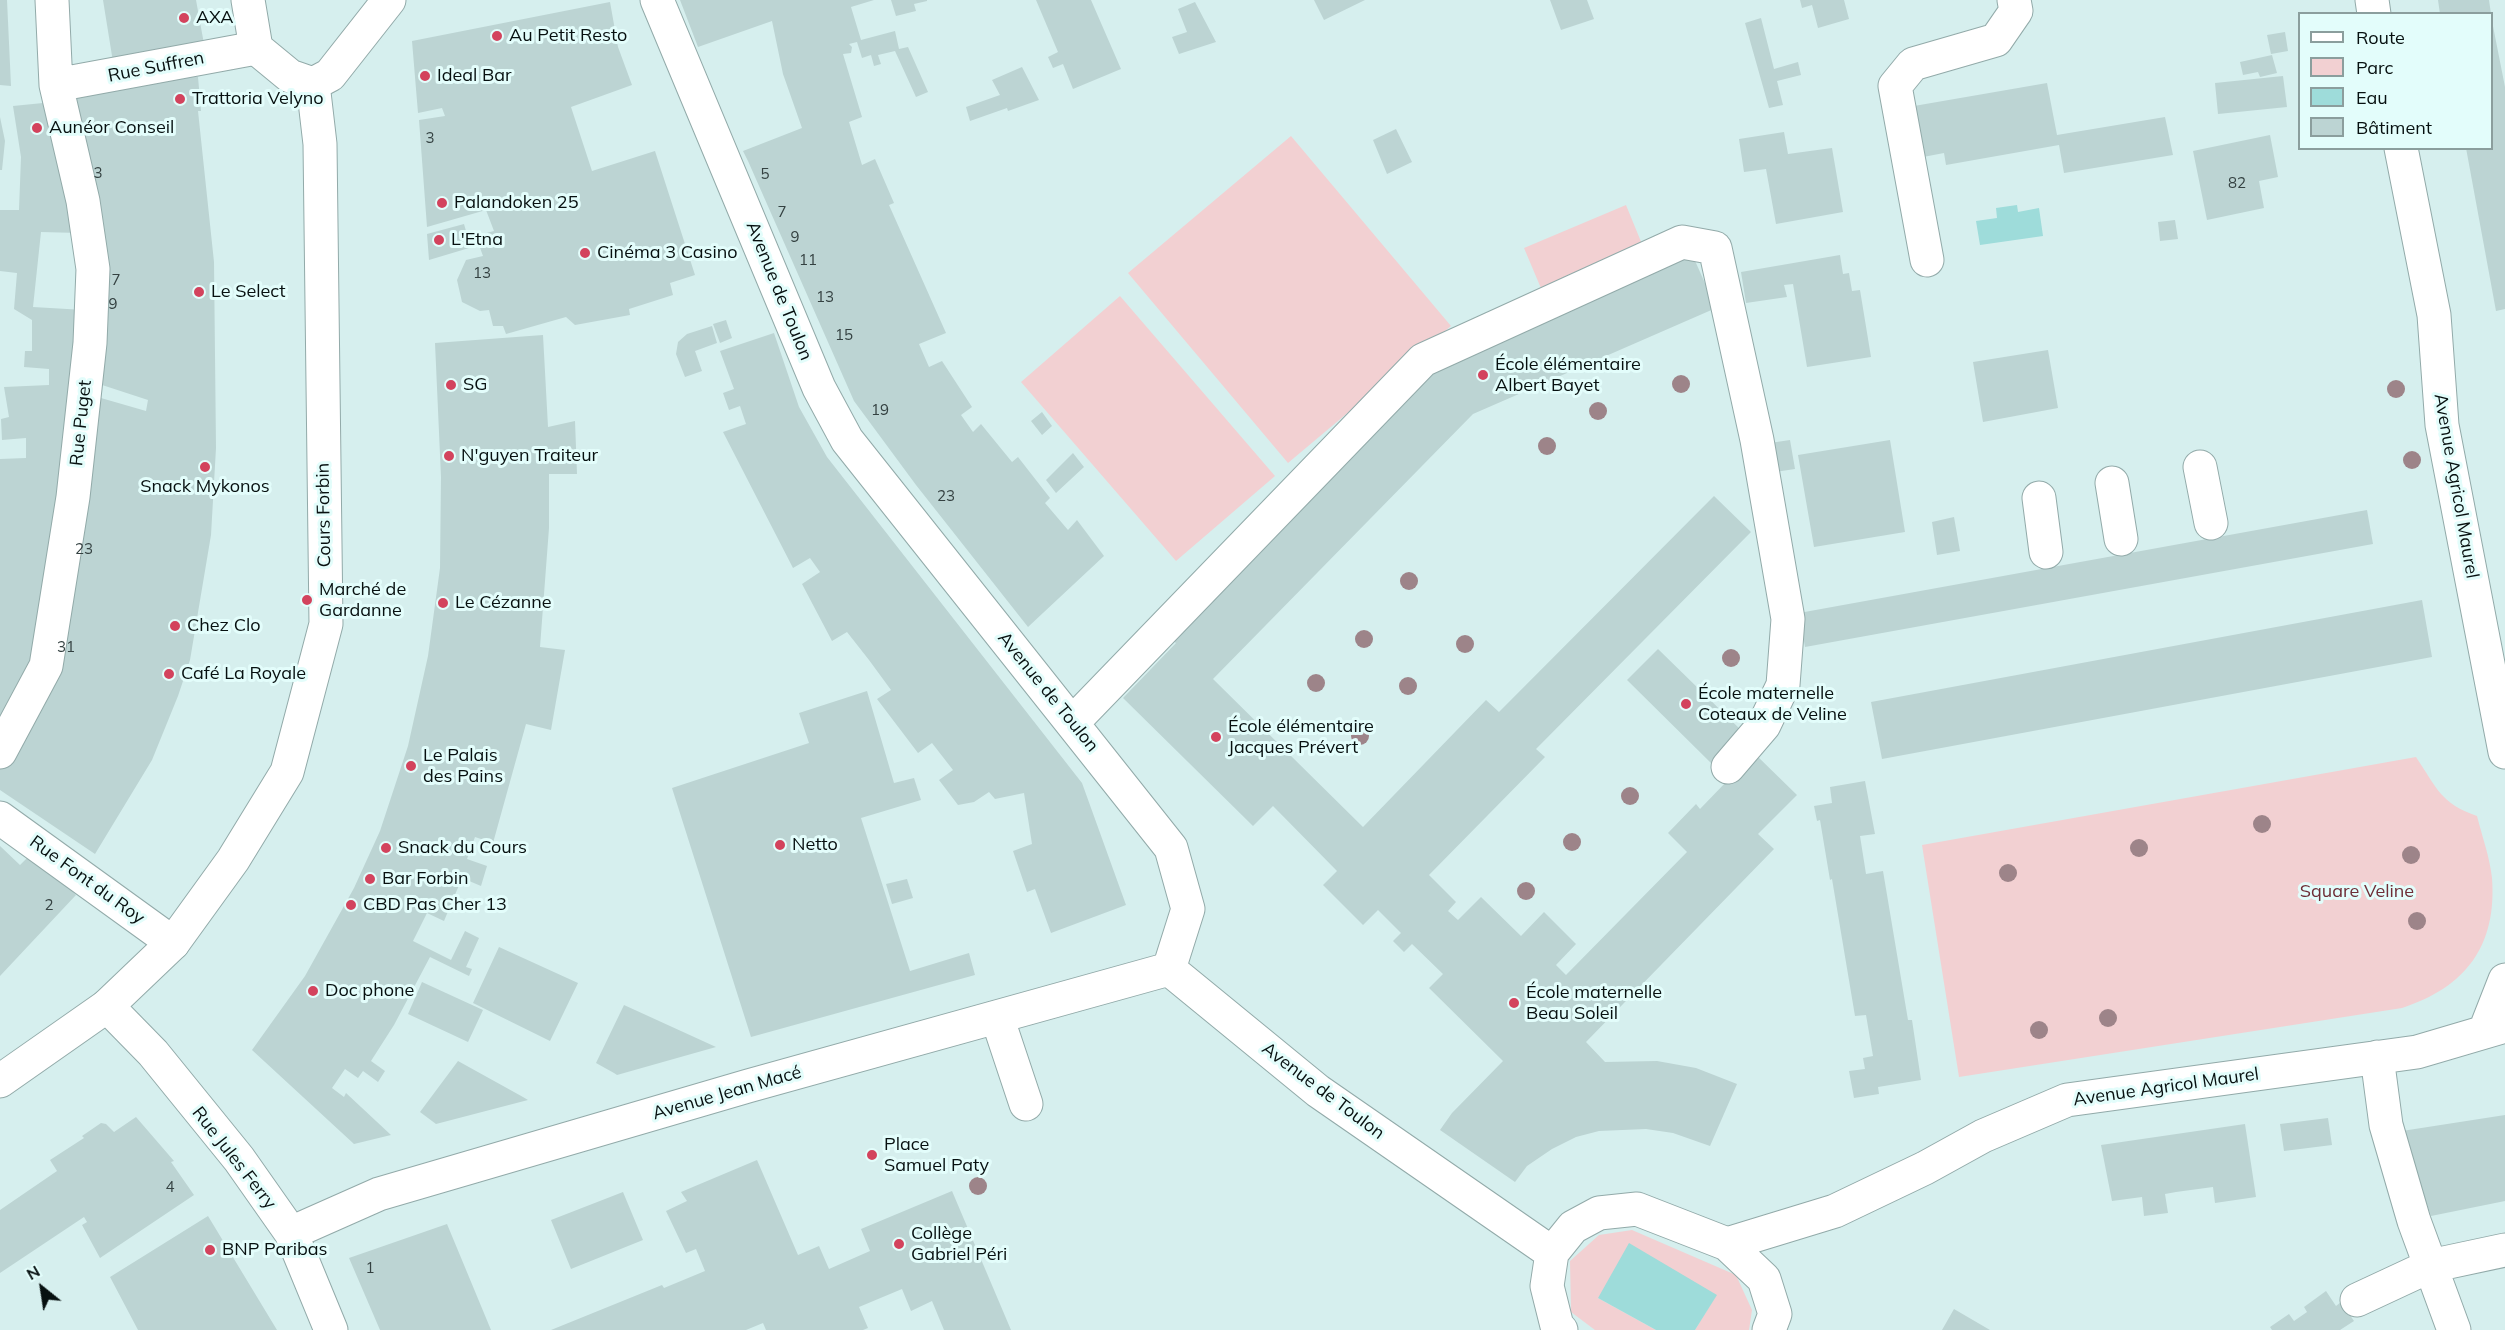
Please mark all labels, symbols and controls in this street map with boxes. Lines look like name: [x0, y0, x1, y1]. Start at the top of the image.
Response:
place label: AXA: [196, 7, 234, 29]
marker: AXA: [177, 11, 191, 25]
legend: [2298, 12, 2493, 150]
place label: Au Petit Resto: [509, 25, 627, 47]
text: Route: [2356, 26, 2405, 49]
marker: Au Petit Resto: [490, 29, 504, 43]
street label: Rue Suffren: [106, 47, 206, 87]
text: Parc: [2356, 56, 2393, 79]
place label: Ideal Bar: [437, 65, 512, 87]
marker: Ideal Bar: [418, 69, 432, 83]
text: Eau: [2356, 86, 2388, 109]
place label: Trattoria Velyno: [192, 88, 324, 110]
marker: Trattoria Velyno: [173, 92, 187, 106]
text: Bâtiment: [2356, 116, 2432, 139]
place label: Aunéor Conseil: [49, 117, 174, 139]
marker: Aunéor Conseil: [30, 121, 44, 135]
house number: 3: [426, 129, 434, 147]
house number: 3: [94, 164, 102, 182]
house number: 5: [761, 165, 769, 183]
house number: 82: [2228, 174, 2246, 192]
place label: Palandoken 25: [454, 192, 578, 214]
marker: Palandoken 25: [435, 196, 449, 210]
house number: 7: [778, 203, 786, 221]
street label: Avenue de Toulon: [741, 218, 817, 364]
house number: 9: [791, 228, 799, 246]
place label: L'Etna: [451, 229, 503, 251]
marker: L'Etna: [432, 233, 446, 247]
place label: Cinéma 3 Casino: [597, 242, 738, 264]
marker: Cinéma 3 Casino: [578, 246, 592, 260]
house number: 11: [799, 251, 817, 269]
house number: 13: [473, 264, 491, 282]
house number: 7: [112, 271, 120, 289]
place label: Le Select: [211, 281, 286, 303]
marker: Le Select: [192, 285, 206, 299]
house number: 13: [816, 288, 834, 306]
house number: 9: [109, 295, 117, 313]
house number: 15: [835, 326, 853, 344]
place label: École élémentaire Albert Bayet: [1495, 354, 1641, 397]
marker: École élémentaire Albert Bayet: [1476, 368, 1490, 382]
place label: SG: [463, 374, 487, 396]
marker: SG: [444, 378, 458, 392]
street label: Rue Puget: [66, 379, 96, 467]
street label: Avenue Agricol Maurel: [2429, 392, 2483, 580]
house number: 19: [871, 401, 889, 419]
place label: N'guyen Traiteur: [461, 445, 598, 467]
marker: N'guyen Traiteur: [442, 449, 456, 463]
marker: Snack Mykonos: [198, 460, 212, 474]
street label: Cours Forbin: [312, 463, 336, 567]
place label: Snack Mykonos: [140, 476, 270, 498]
house number: 23: [937, 487, 955, 505]
house number: 23: [75, 540, 93, 558]
place label: Marché de Gardanne: [319, 579, 406, 622]
place label: Le Cézanne: [455, 592, 552, 614]
marker: Marché de Gardanne: [300, 593, 314, 607]
marker: Le Cézanne: [436, 596, 450, 610]
place label: Chez Clo: [187, 615, 261, 637]
marker: Chez Clo: [168, 619, 182, 633]
street label: Avenue de Toulon: [993, 628, 1103, 756]
house number: 31: [57, 638, 75, 656]
place label: Café La Royale: [181, 663, 306, 685]
marker: Café La Royale: [162, 667, 176, 681]
place label: École maternelle Coteaux de Veline: [1698, 683, 1847, 726]
marker: École maternelle Coteaux de Veline: [1679, 697, 1693, 711]
place label: École élémentaire Jacques Prévert: [1228, 716, 1374, 758]
marker: École élémentaire Jacques Prévert: [1209, 730, 1223, 744]
place label: Le Palais des Pains: [423, 745, 503, 788]
marker: Le Palais des Pains: [404, 759, 418, 773]
street label: Rue Font du Roy: [25, 831, 149, 929]
place label: Netto: [792, 834, 838, 856]
place label: Snack du Cours: [398, 837, 527, 859]
marker: Netto: [773, 838, 787, 852]
marker: Snack du Cours: [379, 841, 393, 855]
place label: Bar Forbin: [382, 868, 468, 890]
marker: Bar Forbin: [363, 872, 377, 886]
park label: Square Veline: [2300, 881, 2414, 903]
place label: CBD Pas Cher 13: [363, 894, 507, 916]
house number: 2: [45, 896, 53, 914]
marker: CBD Pas Cher 13: [344, 898, 358, 912]
place label: Doc phone: [325, 980, 414, 1002]
place label: École maternelle Beau Soleil: [1526, 982, 1662, 1024]
marker: Doc phone: [306, 984, 320, 998]
marker: École maternelle Beau Soleil: [1507, 996, 1521, 1010]
street label: Avenue de Toulon: [1257, 1038, 1389, 1144]
street label: Avenue Jean Macé: [650, 1061, 804, 1125]
street label: Avenue Agricol Maurel: [2072, 1063, 2260, 1111]
street label: Rue Jules Ferry: [187, 1102, 281, 1214]
place label: Place Samuel Paty: [884, 1134, 989, 1176]
marker: Place Samuel Paty: [865, 1148, 879, 1162]
house number: 4: [166, 1178, 174, 1196]
place label: Collège Gabriel Péri: [911, 1223, 1007, 1266]
marker: Collège Gabriel Péri: [892, 1237, 906, 1251]
place label: BNP Paribas: [222, 1239, 328, 1261]
marker: BNP Paribas: [203, 1243, 217, 1257]
north arrow: [12, 1258, 72, 1318]
house number: 1: [366, 1259, 374, 1277]
text: N: [23, 1261, 43, 1284]

